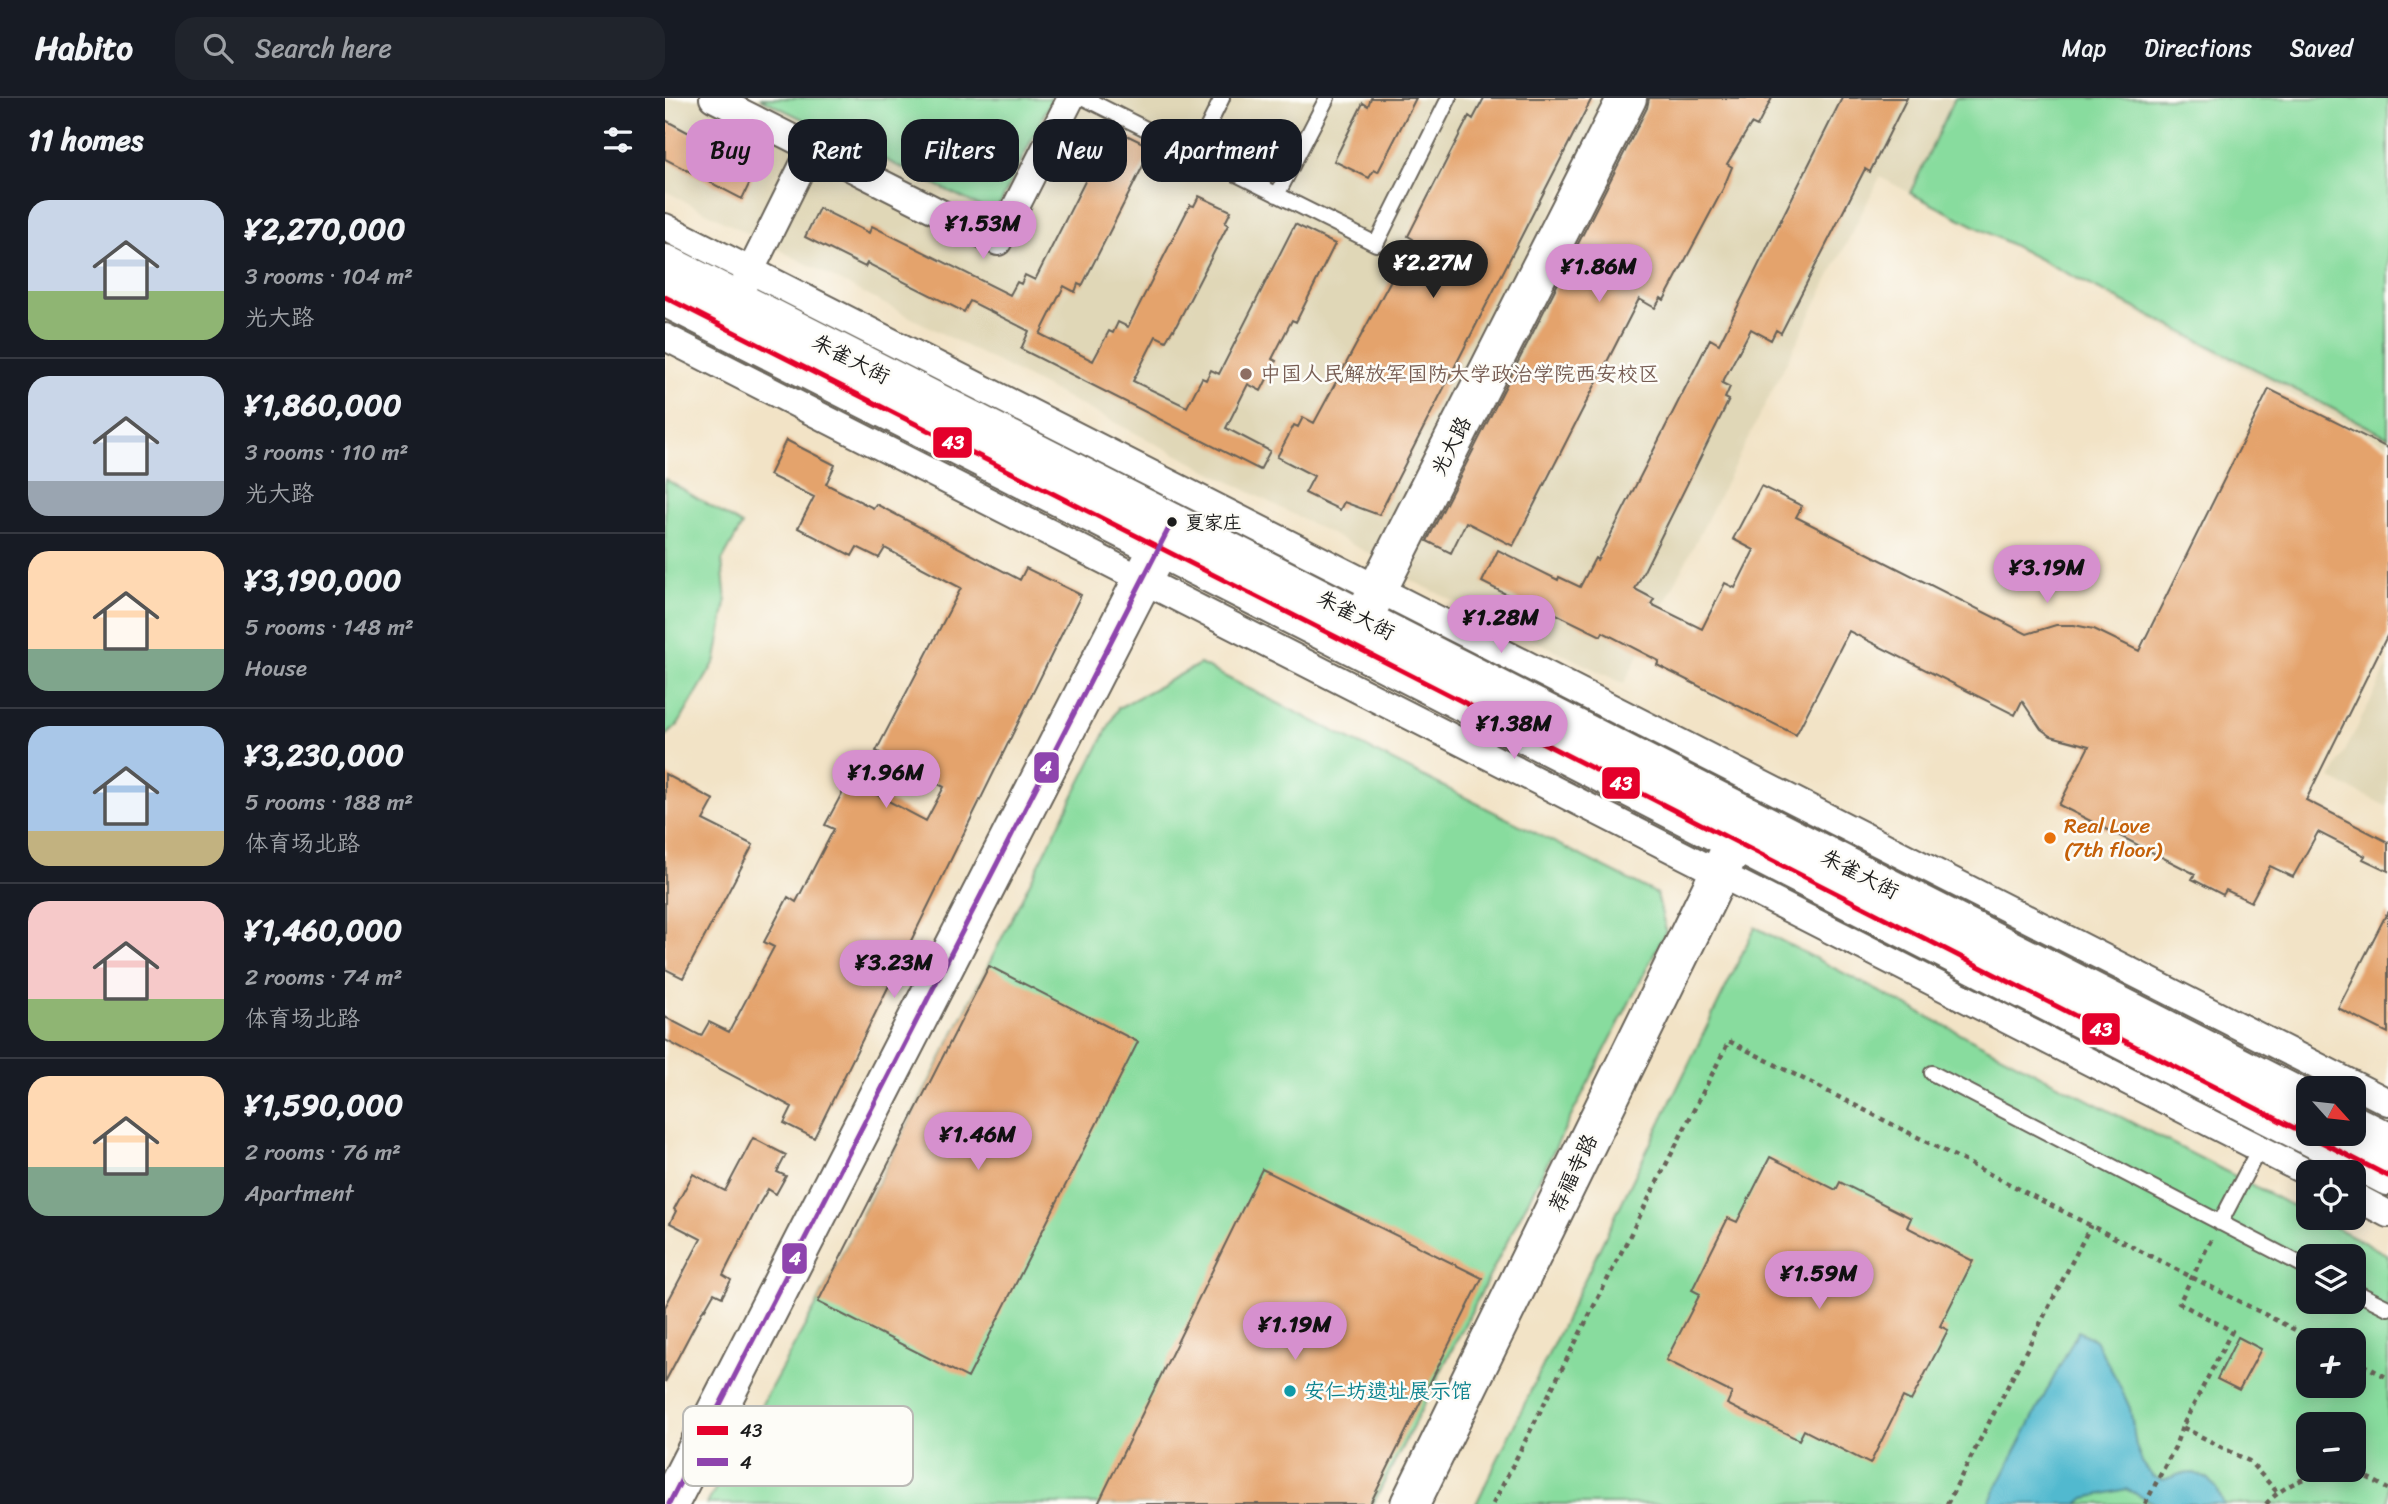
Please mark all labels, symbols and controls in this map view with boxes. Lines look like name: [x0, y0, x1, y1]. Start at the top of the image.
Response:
search box: [175, 17, 665, 80]
text: Habito: [35, 19, 133, 77]
text: Search here: [255, 25, 392, 71]
text: Map: [2062, 27, 2106, 69]
text: Directions: [2144, 27, 2252, 69]
text: Saved: [2290, 27, 2353, 69]
icon: search: [199, 29, 237, 67]
text: 11 homes: [28, 113, 143, 167]
chip: Buy: [686, 119, 774, 182]
chip: Rent: [788, 119, 887, 182]
chip: Filters: [901, 119, 1019, 182]
chip: New: [1033, 119, 1127, 182]
chip: Apartment: [1141, 119, 1302, 182]
icon: filters: [599, 121, 637, 159]
text: ¥2,270,000: [245, 202, 405, 256]
pin: ¥1.53M: [926, 202, 1040, 261]
text: ¥1.53M: [945, 203, 1021, 244]
icon: home: [84, 228, 168, 312]
pin: ¥2.27M: [1376, 240, 1490, 300]
text: ¥2.27M: [1394, 242, 1472, 283]
pin: ¥1.86M: [1542, 244, 1656, 304]
text: ¥1.86M: [1561, 246, 1637, 287]
text: 3 rooms · 104 m²: [245, 256, 413, 297]
text: 光大路: [245, 297, 314, 338]
street label: 朱雀大街: [805, 323, 897, 395]
place label: 中国人民解放军国防大学政治学院西安校区: [1260, 355, 1659, 393]
marker: 中国人民解放军国防大学政治学院西安校区: [1238, 366, 1254, 382]
text: ¥1,860,000: [245, 378, 402, 432]
icon: home: [84, 404, 168, 488]
street label: 光大路: [1420, 409, 1482, 483]
line badge: 43: [932, 426, 973, 459]
text: 43: [941, 426, 965, 459]
text: 3 rooms · 110 m²: [245, 432, 409, 473]
text: 光大路: [245, 473, 314, 514]
place label: 夏家庄: [1185, 506, 1242, 539]
marker: 夏家庄: [1165, 515, 1179, 529]
pin: ¥3.19M: [1990, 546, 2104, 605]
text: ¥3.19M: [2009, 547, 2085, 588]
text: ¥3,190,000: [245, 553, 401, 607]
icon: home: [84, 579, 168, 663]
street label: 朱雀大街: [1310, 579, 1402, 651]
pin: ¥1.28M: [1444, 596, 1558, 655]
text: ¥1.28M: [1463, 597, 1539, 638]
text: 5 rooms · 148 m²: [245, 607, 414, 648]
text: House: [245, 648, 307, 689]
pin: ¥1.38M: [1457, 702, 1571, 761]
text: ¥1.38M: [1477, 703, 1551, 744]
text: ¥3,230,000: [245, 728, 404, 782]
pin: ¥1.96M: [829, 750, 943, 810]
line badge: 4: [1033, 751, 1060, 784]
text: 4: [1039, 751, 1052, 784]
text: ¥1.96M: [848, 752, 924, 793]
icon: home: [84, 754, 168, 838]
line badge: 43: [1601, 766, 1641, 800]
text: 43: [1609, 767, 1633, 800]
text: 5 rooms · 188 m²: [245, 782, 413, 823]
place label: Real Love (7th floor): [2064, 807, 2163, 869]
text: 体育场北路: [245, 823, 360, 864]
marker: Real Love (7th floor): [2042, 830, 2058, 846]
street label: 朱雀大街: [1814, 838, 1906, 910]
text: ¥1,460,000: [245, 903, 402, 957]
icon: home: [84, 929, 168, 1013]
pin: ¥3.23M: [837, 940, 951, 1000]
text: ¥3.23M: [855, 942, 933, 983]
text: 2 rooms · 74 m²: [245, 957, 402, 998]
text: 体育场北路: [245, 998, 360, 1039]
line badge: 43: [2081, 1012, 2121, 1046]
text: 43: [2089, 1013, 2113, 1046]
north arrow: [2296, 1076, 2366, 1146]
map controls: [2296, 1076, 2366, 1482]
text: ¥1,590,000: [245, 1078, 403, 1132]
icon: home: [84, 1104, 168, 1188]
pin: ¥1.46M: [921, 1112, 1035, 1172]
text: ¥1.46M: [940, 1114, 1016, 1155]
street label: 荐福寺路: [1538, 1127, 1608, 1219]
text: 2 rooms · 76 m²: [245, 1132, 401, 1173]
button: locate: [2296, 1160, 2366, 1230]
text: Apartment: [245, 1173, 354, 1214]
line badge: 4: [781, 1242, 808, 1275]
text: 4: [788, 1242, 801, 1275]
button: layers: [2296, 1244, 2366, 1314]
pin: ¥1.59M: [1762, 1252, 1876, 1311]
text: ¥1.59M: [1781, 1253, 1857, 1294]
pin: ¥1.19M: [1238, 1302, 1352, 1362]
text: ¥1.19M: [1259, 1304, 1331, 1345]
button: +: [2296, 1328, 2366, 1398]
place label: 安仁坊遗址展示馆: [1304, 1372, 1472, 1410]
marker: 安仁坊遗址展示馆: [1282, 1383, 1298, 1399]
legend: [683, 1406, 913, 1486]
button: −: [2296, 1412, 2366, 1482]
text: 43: [740, 1414, 763, 1447]
text: 4: [740, 1446, 752, 1479]

